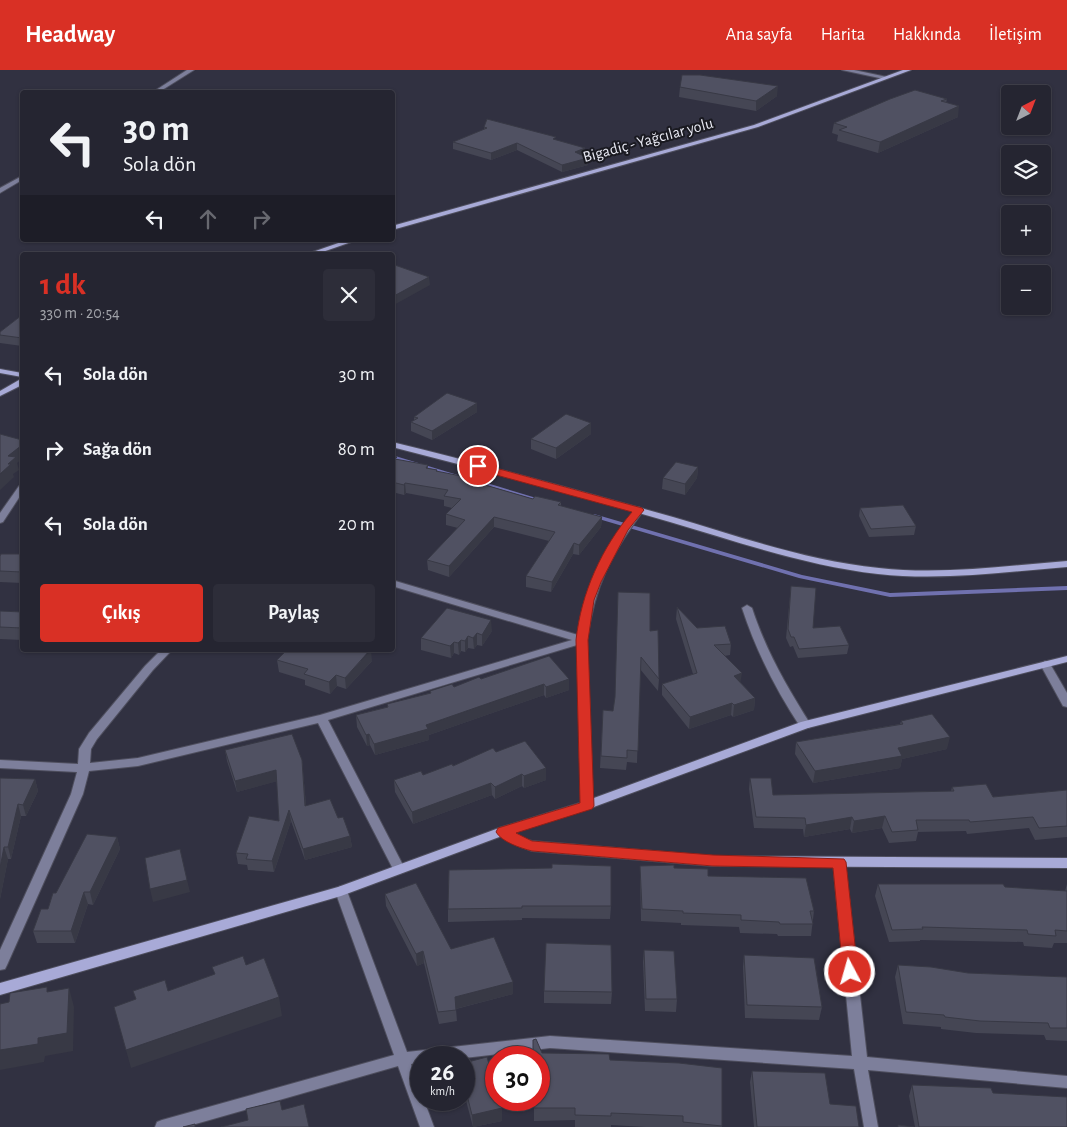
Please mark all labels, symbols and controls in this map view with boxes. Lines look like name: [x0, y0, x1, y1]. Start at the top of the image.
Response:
text: Headway: [25, 23, 115, 47]
text: Ana sayfa: [726, 26, 793, 44]
text: Harita: [821, 26, 865, 44]
text: Hakkında: [893, 26, 961, 44]
text: İletişim: [989, 26, 1042, 44]
north arrow: [1001, 85, 1051, 135]
map controls: [1001, 85, 1051, 315]
icon: left: [40, 110, 105, 175]
text: 30 m: [123, 112, 190, 147]
street label: Bigadiç - Yağcılar yolu: [581, 115, 715, 166]
button: layers: [1001, 145, 1051, 195]
text: Sola dön: [123, 153, 196, 175]
icon: left: [141, 205, 169, 233]
icon: ahead: [194, 205, 222, 233]
icon: right: [247, 205, 275, 233]
button: +: [1001, 205, 1051, 255]
button: −: [1001, 265, 1051, 315]
button: close: [323, 269, 375, 321]
text: 1 dk: [40, 270, 86, 300]
text: 330 m · 20:54: [40, 305, 120, 321]
icon: left: [40, 361, 68, 389]
text: Sola dön: [83, 365, 148, 384]
text: 30 m: [339, 365, 375, 384]
icon: right: [40, 436, 68, 464]
text: Sağa dön: [83, 440, 152, 459]
text: 80 m: [338, 440, 375, 459]
pin: [457, 445, 499, 487]
icon: arrive: [464, 452, 492, 480]
icon: left: [40, 511, 68, 539]
text: Sola dön: [83, 515, 148, 534]
text: 20 m: [338, 515, 375, 534]
button: Çıkış: [40, 584, 203, 642]
button: Paylaş: [213, 584, 375, 642]
position arrow: [823, 945, 875, 997]
speed limit sign: 30: [485, 1046, 550, 1111]
text: 26: [431, 1060, 454, 1085]
text: km/h: [430, 1085, 455, 1097]

